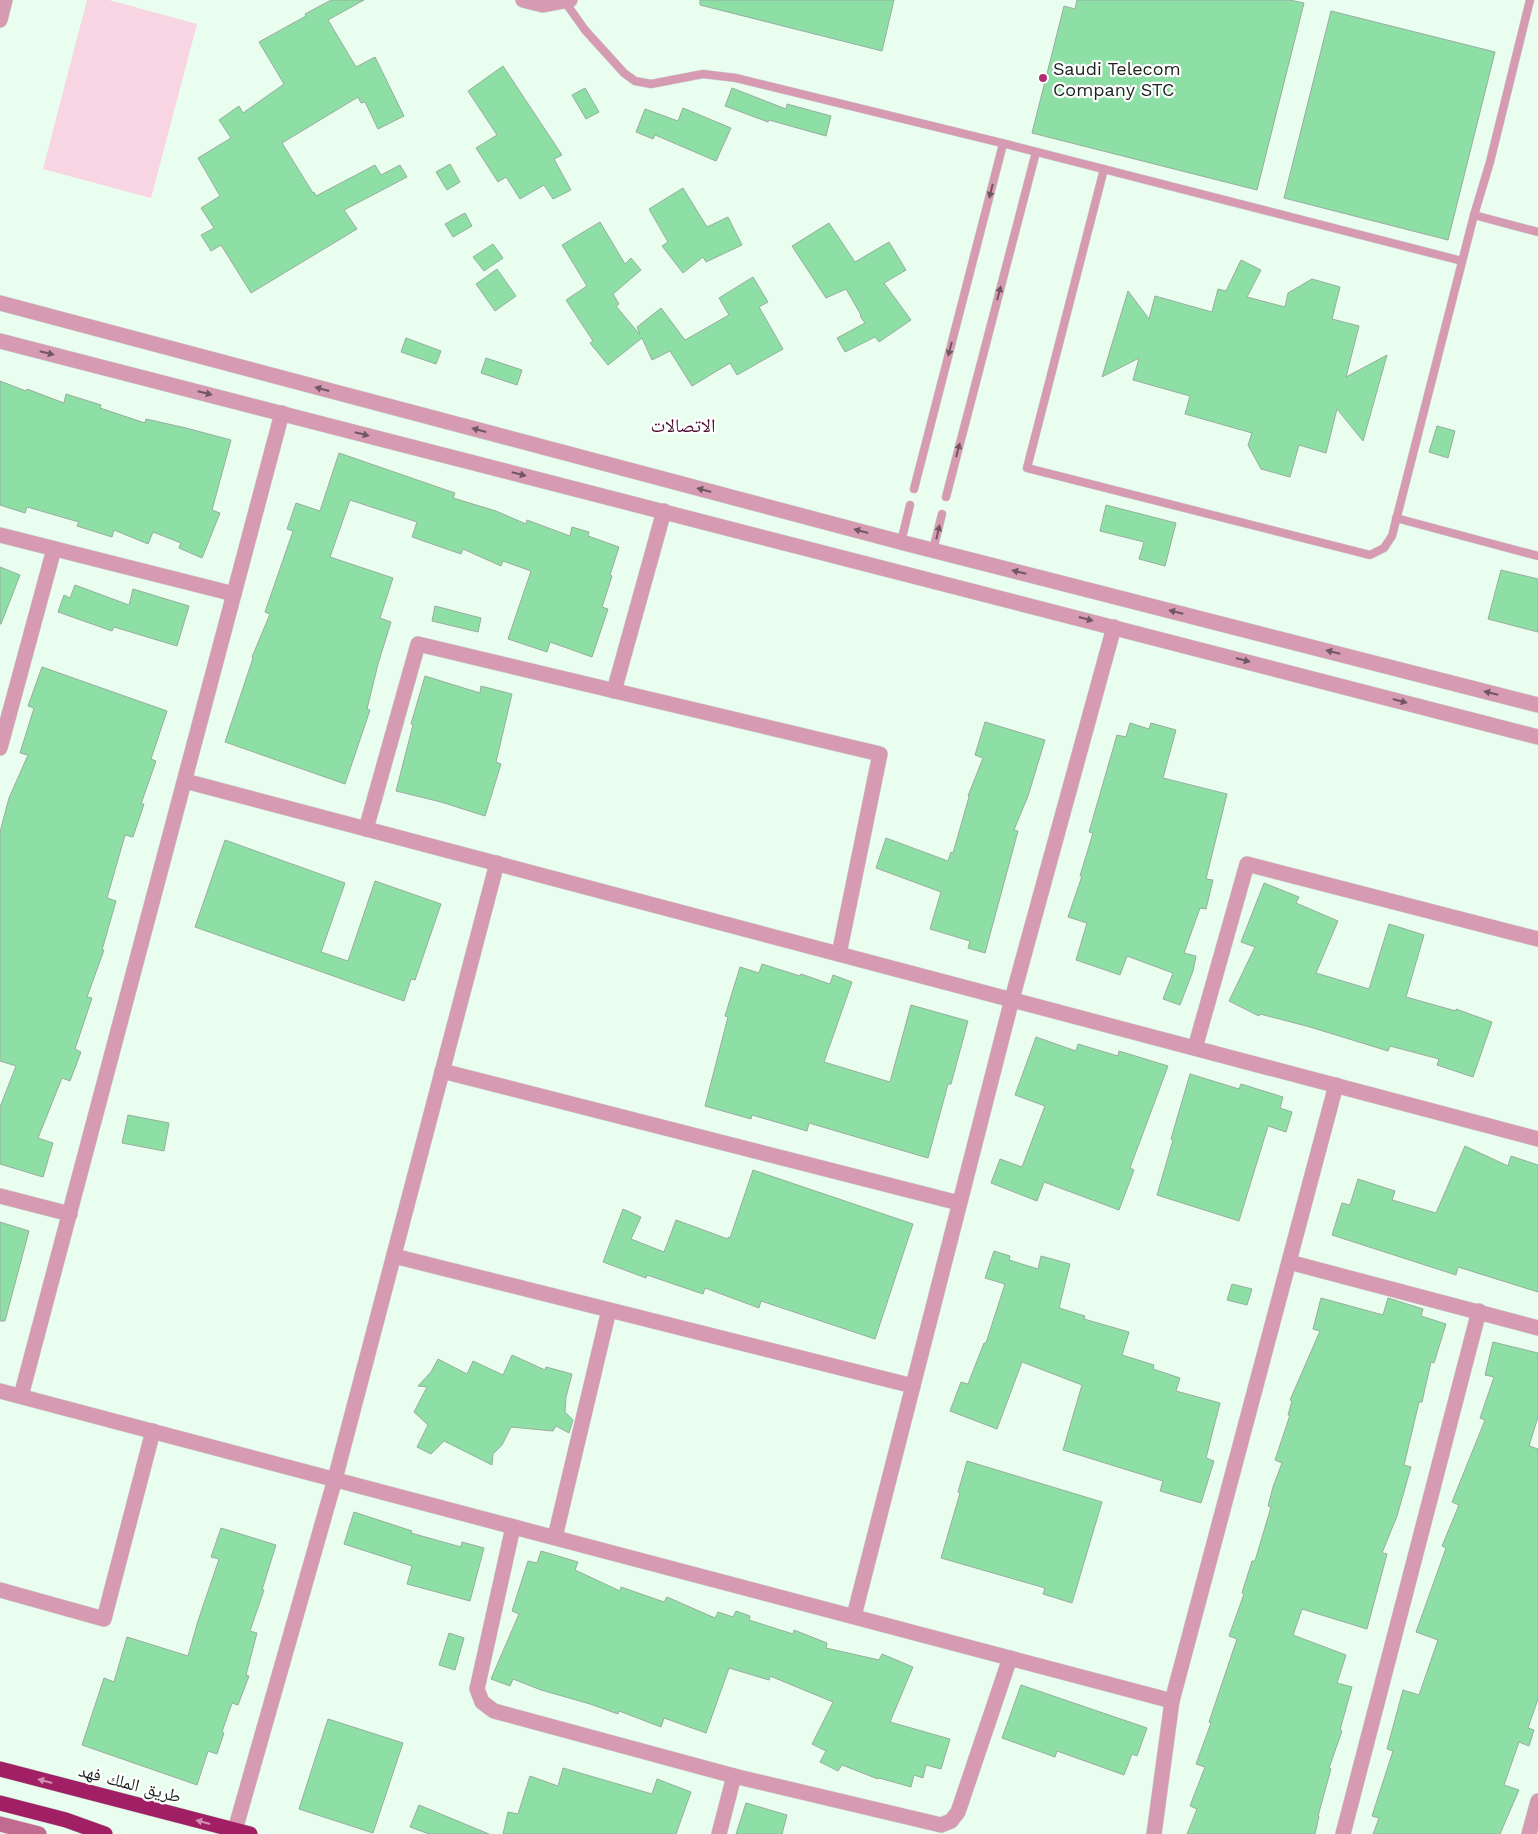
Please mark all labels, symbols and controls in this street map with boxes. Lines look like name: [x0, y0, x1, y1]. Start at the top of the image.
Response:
place label: Saudi Telecom Company STC: [1053, 58, 1181, 100]
marker: Saudi Telecom Company STC: [1037, 72, 1049, 84]
one-way arrow: [987, 184, 995, 199]
one-way arrow: [995, 285, 1003, 300]
one-way arrow: [946, 341, 954, 356]
one-way arrow: [40, 349, 55, 357]
one-way arrow: [315, 384, 330, 392]
one-way arrow: [197, 389, 212, 397]
district label: الاتصالات: [651, 414, 715, 437]
one-way arrow: [472, 426, 487, 434]
one-way arrow: [355, 430, 370, 438]
one-way arrow: [955, 442, 963, 457]
one-way arrow: [512, 470, 527, 478]
one-way arrow: [697, 485, 712, 493]
one-way arrow: [934, 524, 942, 539]
one-way arrow: [854, 527, 869, 535]
one-way arrow: [1011, 568, 1026, 576]
one-way arrow: [1168, 608, 1183, 616]
one-way arrow: [1078, 615, 1093, 623]
one-way arrow: [1326, 648, 1341, 656]
one-way arrow: [1235, 656, 1250, 664]
one-way arrow: [1483, 689, 1498, 697]
one-way arrow: [1393, 697, 1408, 705]
street label: طريق الملك فهد: [76, 1759, 184, 1808]
one-way arrow: [38, 1777, 53, 1785]
one-way arrow: [195, 1818, 210, 1826]

